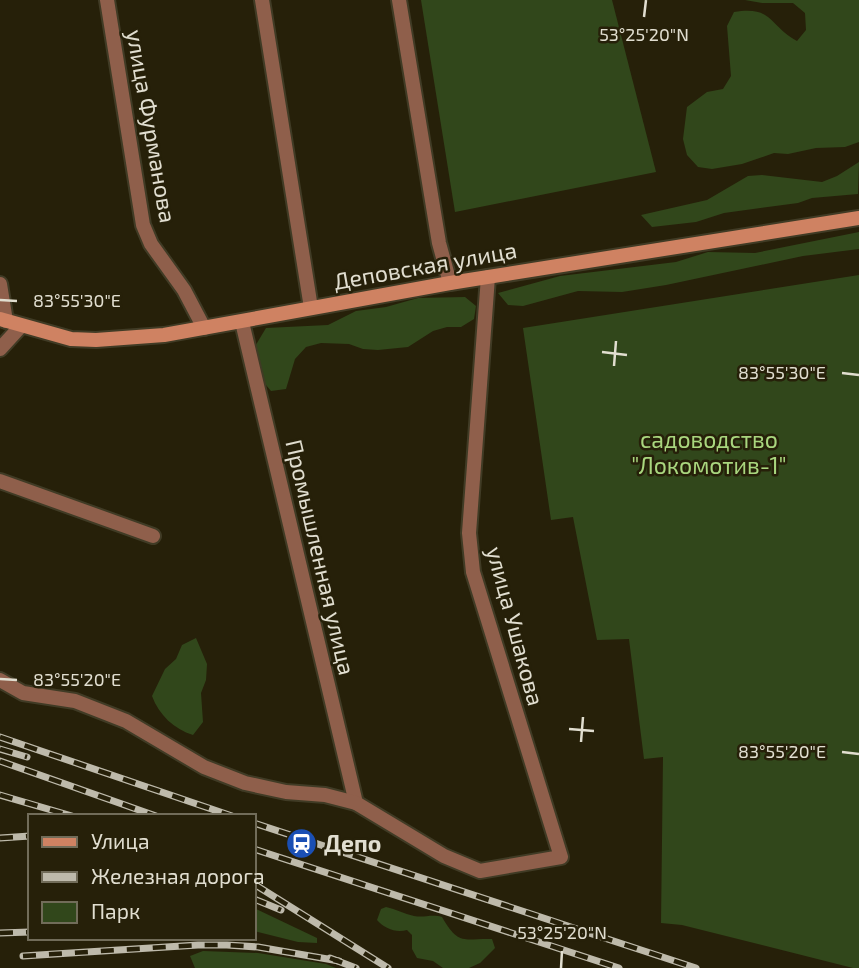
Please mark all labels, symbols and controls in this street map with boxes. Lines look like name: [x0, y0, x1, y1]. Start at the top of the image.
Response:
text: 53°25'20"N: [599, 23, 689, 45]
street label: улица Фурманова: [120, 27, 183, 225]
street label: Деповская улица: [331, 235, 519, 296]
text: 83°55'30"E: [33, 289, 121, 311]
text: 83°55'30"E: [738, 361, 826, 383]
park label: садоводство "Локомотив-1": [631, 425, 787, 479]
street label: Промышленная улица: [279, 436, 362, 678]
street label: улица Ушакова: [480, 543, 551, 709]
text: 83°55'20"E: [33, 668, 121, 690]
text: 83°55'20"E: [738, 740, 826, 762]
legend: [28, 814, 256, 940]
station icon: Депо: [284, 826, 318, 860]
text: Улица: [91, 828, 150, 853]
place label: Депо: [324, 829, 381, 857]
text: Железная дорога: [91, 863, 264, 888]
text: Парк: [91, 898, 140, 923]
text: 53°25'20"N: [517, 921, 607, 943]

